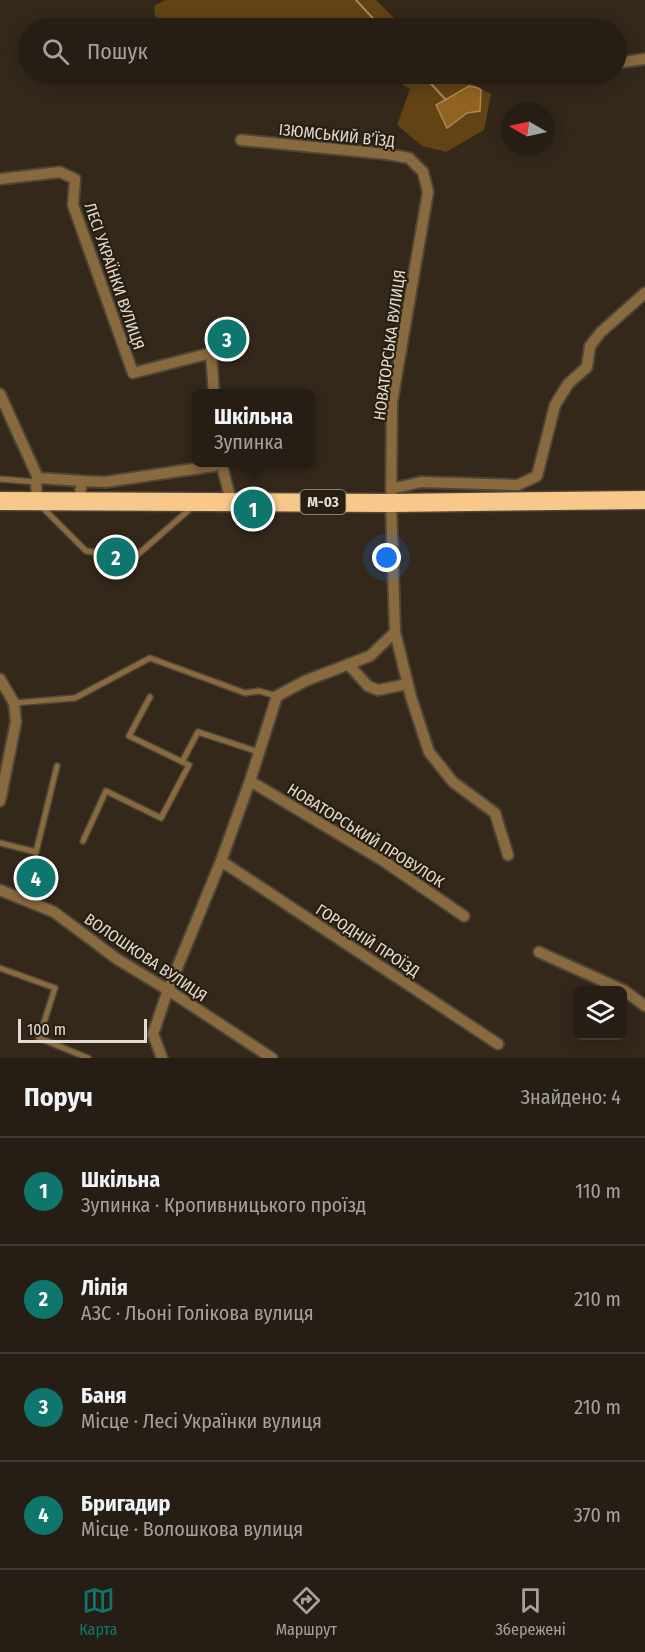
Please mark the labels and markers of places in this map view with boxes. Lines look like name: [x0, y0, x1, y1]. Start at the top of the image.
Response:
pin: 3: [208, 316, 246, 362]
pin: 1: [234, 486, 272, 532]
pin: 2: [96, 534, 136, 580]
pin: 4: [16, 856, 56, 900]

